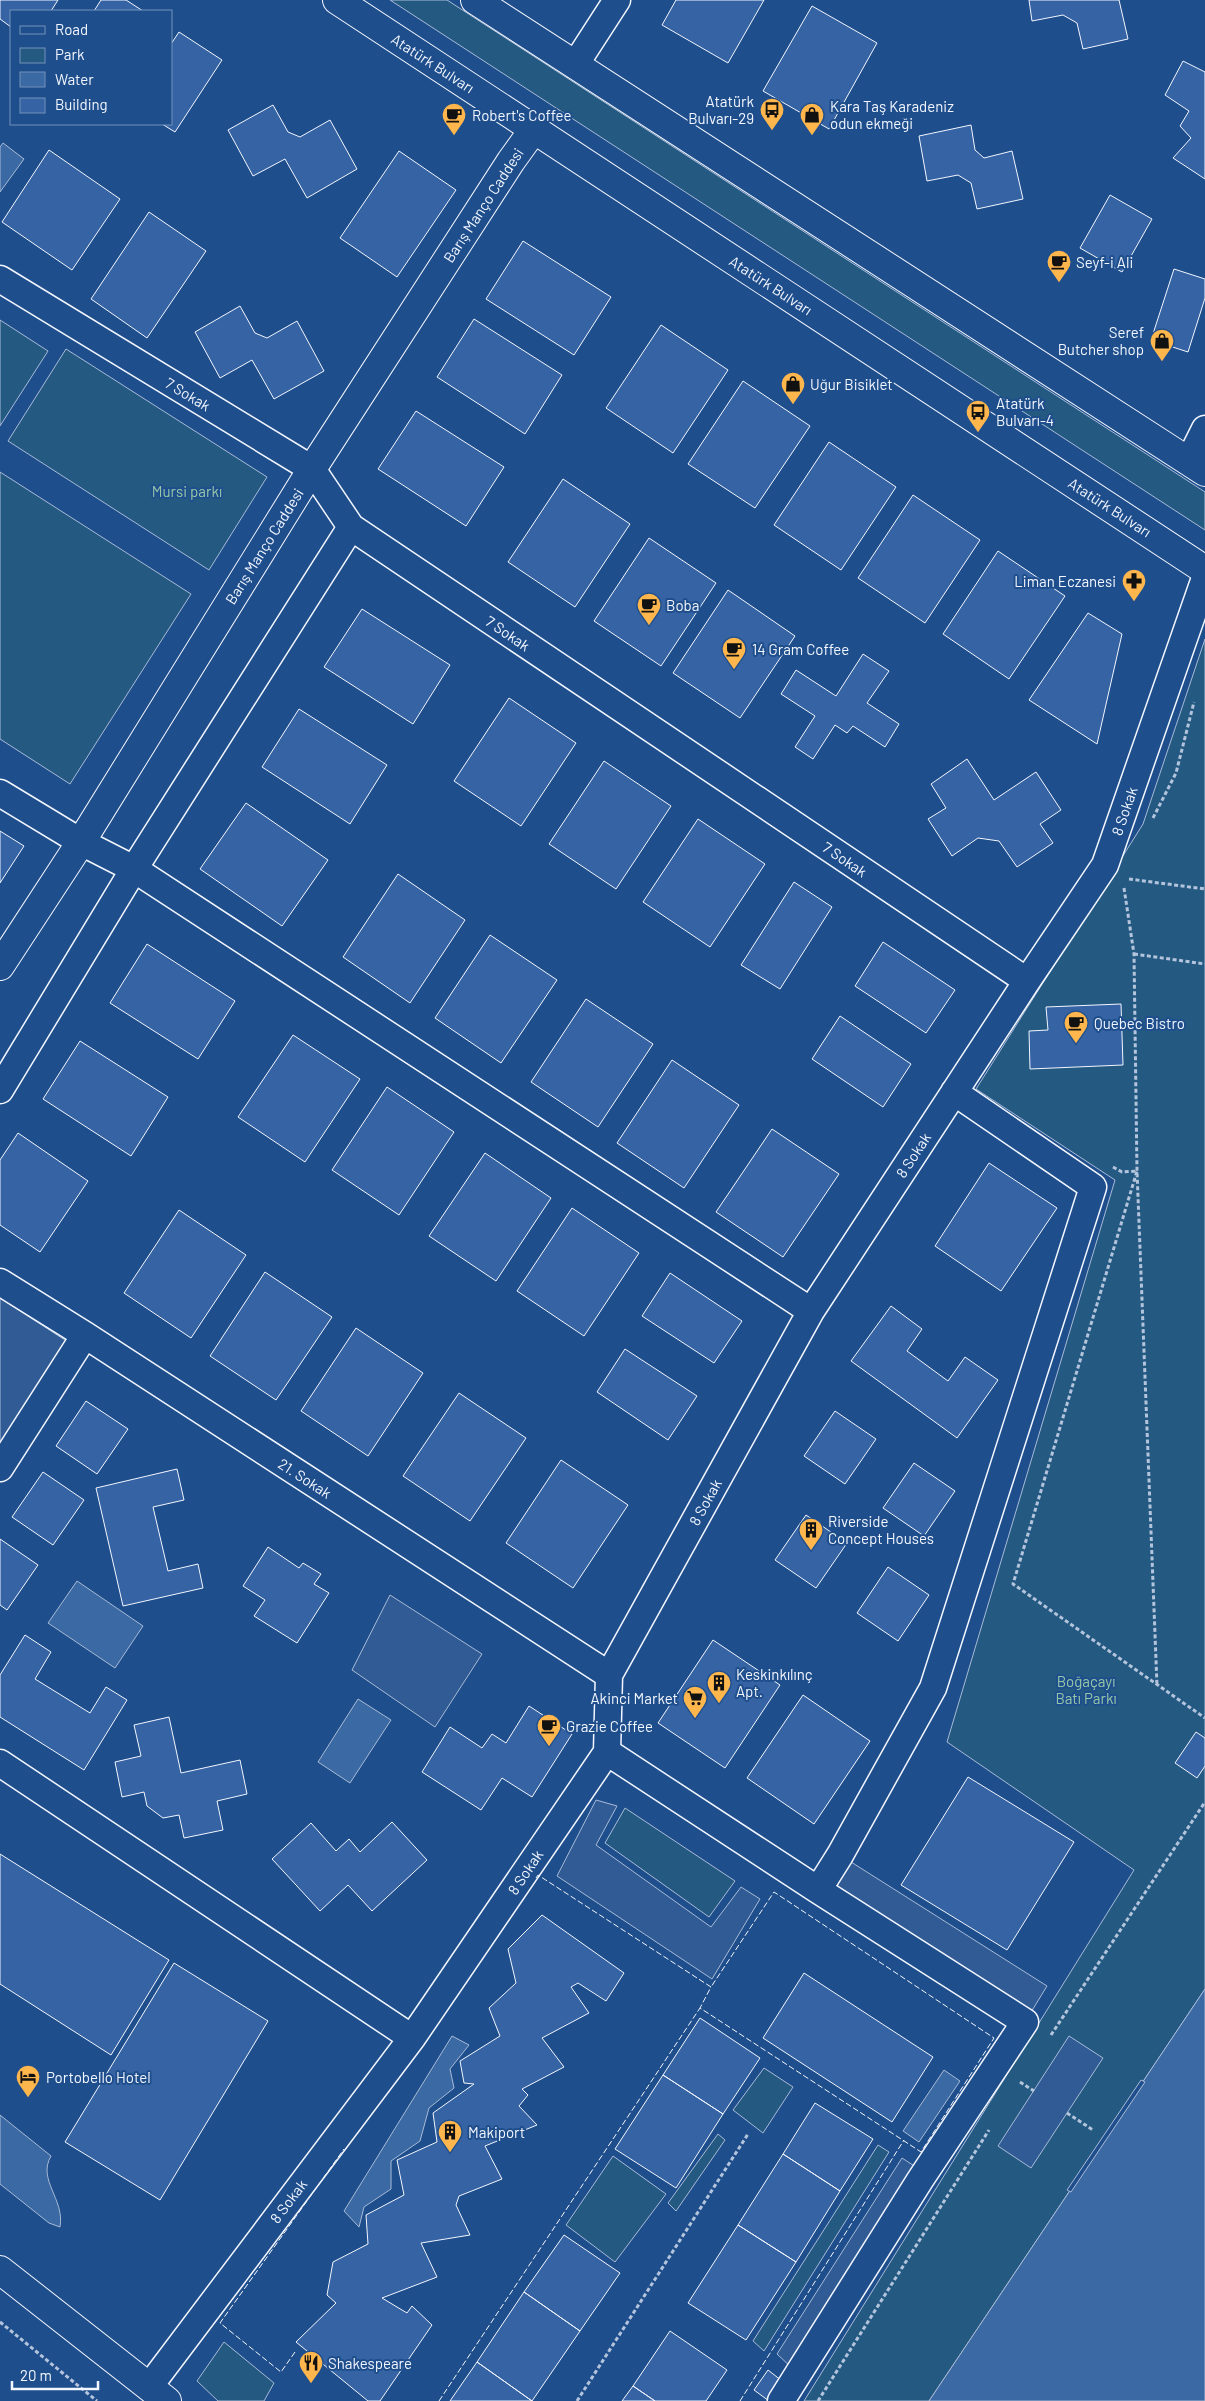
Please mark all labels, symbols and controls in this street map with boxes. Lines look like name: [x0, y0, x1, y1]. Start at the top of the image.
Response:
legend: [10, 10, 172, 125]
text: Road: [55, 20, 88, 38]
street label: Atatürk Bulvarı: [388, 29, 478, 97]
text: Park: [55, 45, 85, 63]
text: Water: [55, 70, 94, 88]
place label: Atatürk Bulvarı-29: [688, 92, 754, 127]
text: Building: [55, 95, 108, 113]
bus stop icon: Atatürk Bulvarı-29: [759, 97, 785, 131]
place label: Kara Taş Karadeniz odun ekmeği: [830, 97, 954, 132]
cafe icon: Robert's Coffee: [441, 102, 467, 136]
shop icon: Kara Taş Karadeniz odun ekmeği: [799, 102, 825, 136]
place label: Robert's Coffee: [472, 106, 571, 124]
street label: Barış Manço Caddesi: [439, 144, 527, 266]
cafe icon: Seyf-i Ali: [1046, 249, 1072, 283]
street label: Atatürk Bulvarı: [726, 251, 816, 319]
place label: Seyf-i Ali: [1076, 253, 1133, 271]
place label: Seref Butcher shop: [1058, 323, 1144, 358]
shop icon: Seref Butcher shop: [1149, 328, 1175, 362]
shop icon: Uğur Bisiklet: [780, 371, 806, 405]
street label: 7 Sokak: [162, 374, 214, 415]
place label: Uğur Bisiklet: [810, 375, 893, 393]
place label: Atatürk Bulvarı-4: [996, 394, 1054, 429]
bus stop icon: Atatürk Bulvarı-4: [965, 399, 991, 433]
street label: Atatürk Bulvarı: [1065, 473, 1155, 541]
park label: Mursi parkı: [152, 482, 222, 500]
street label: Barış Manço Caddesi: [221, 485, 307, 607]
pharmacy icon: Liman Eczanesi: [1121, 568, 1147, 602]
place label: Liman Eczanesi: [1014, 572, 1116, 590]
cafe icon: Boba: [636, 592, 662, 626]
place label: Boba: [666, 596, 699, 614]
street label: 7 Sokak: [482, 612, 534, 655]
cafe icon: 14 Gram Coffee: [721, 636, 747, 670]
place label: 14 Gram Coffee: [752, 640, 849, 658]
street label: 8 Sokak: [1107, 784, 1141, 838]
street label: 7 Sokak: [819, 838, 871, 881]
cafe icon: Quebec Bistro: [1063, 1010, 1089, 1044]
place label: Quebec Bistro: [1094, 1014, 1185, 1032]
street label: 8 Sokak: [892, 1129, 935, 1181]
street label: 21. Sokak: [275, 1454, 335, 1502]
street label: 8 Sokak: [685, 1475, 725, 1528]
place label: Riverside Concept Houses: [828, 1512, 934, 1547]
building icon: Riverside Concept Houses: [798, 1517, 824, 1551]
place label: Keskinkılınç Apt.: [736, 1665, 813, 1700]
building icon: Keskinkılınç Apt.: [706, 1670, 732, 1704]
park label: Boğaçayı Batı Parkı: [1055, 1672, 1117, 1707]
supermarket icon: Akinci Market: [682, 1685, 708, 1719]
place label: Akinci Market: [591, 1689, 678, 1707]
cafe icon: Grazie Coffee: [536, 1713, 562, 1747]
place label: Grazie Coffee: [566, 1717, 653, 1735]
street label: 8 Sokak: [503, 1846, 547, 1898]
hotel icon: Portobello Hotel: [15, 2064, 41, 2098]
place label: Portobello Hotel: [46, 2068, 151, 2086]
building icon: Makiport: [437, 2119, 463, 2153]
place label: Makiport: [468, 2123, 525, 2141]
street label: 8 Sokak: [266, 2175, 311, 2227]
restaurant icon: Shakespeare: [298, 2350, 324, 2384]
place label: Shakespeare: [328, 2354, 412, 2372]
scale bar: [12, 2358, 99, 2390]
text: 20 m: [20, 2366, 52, 2384]

